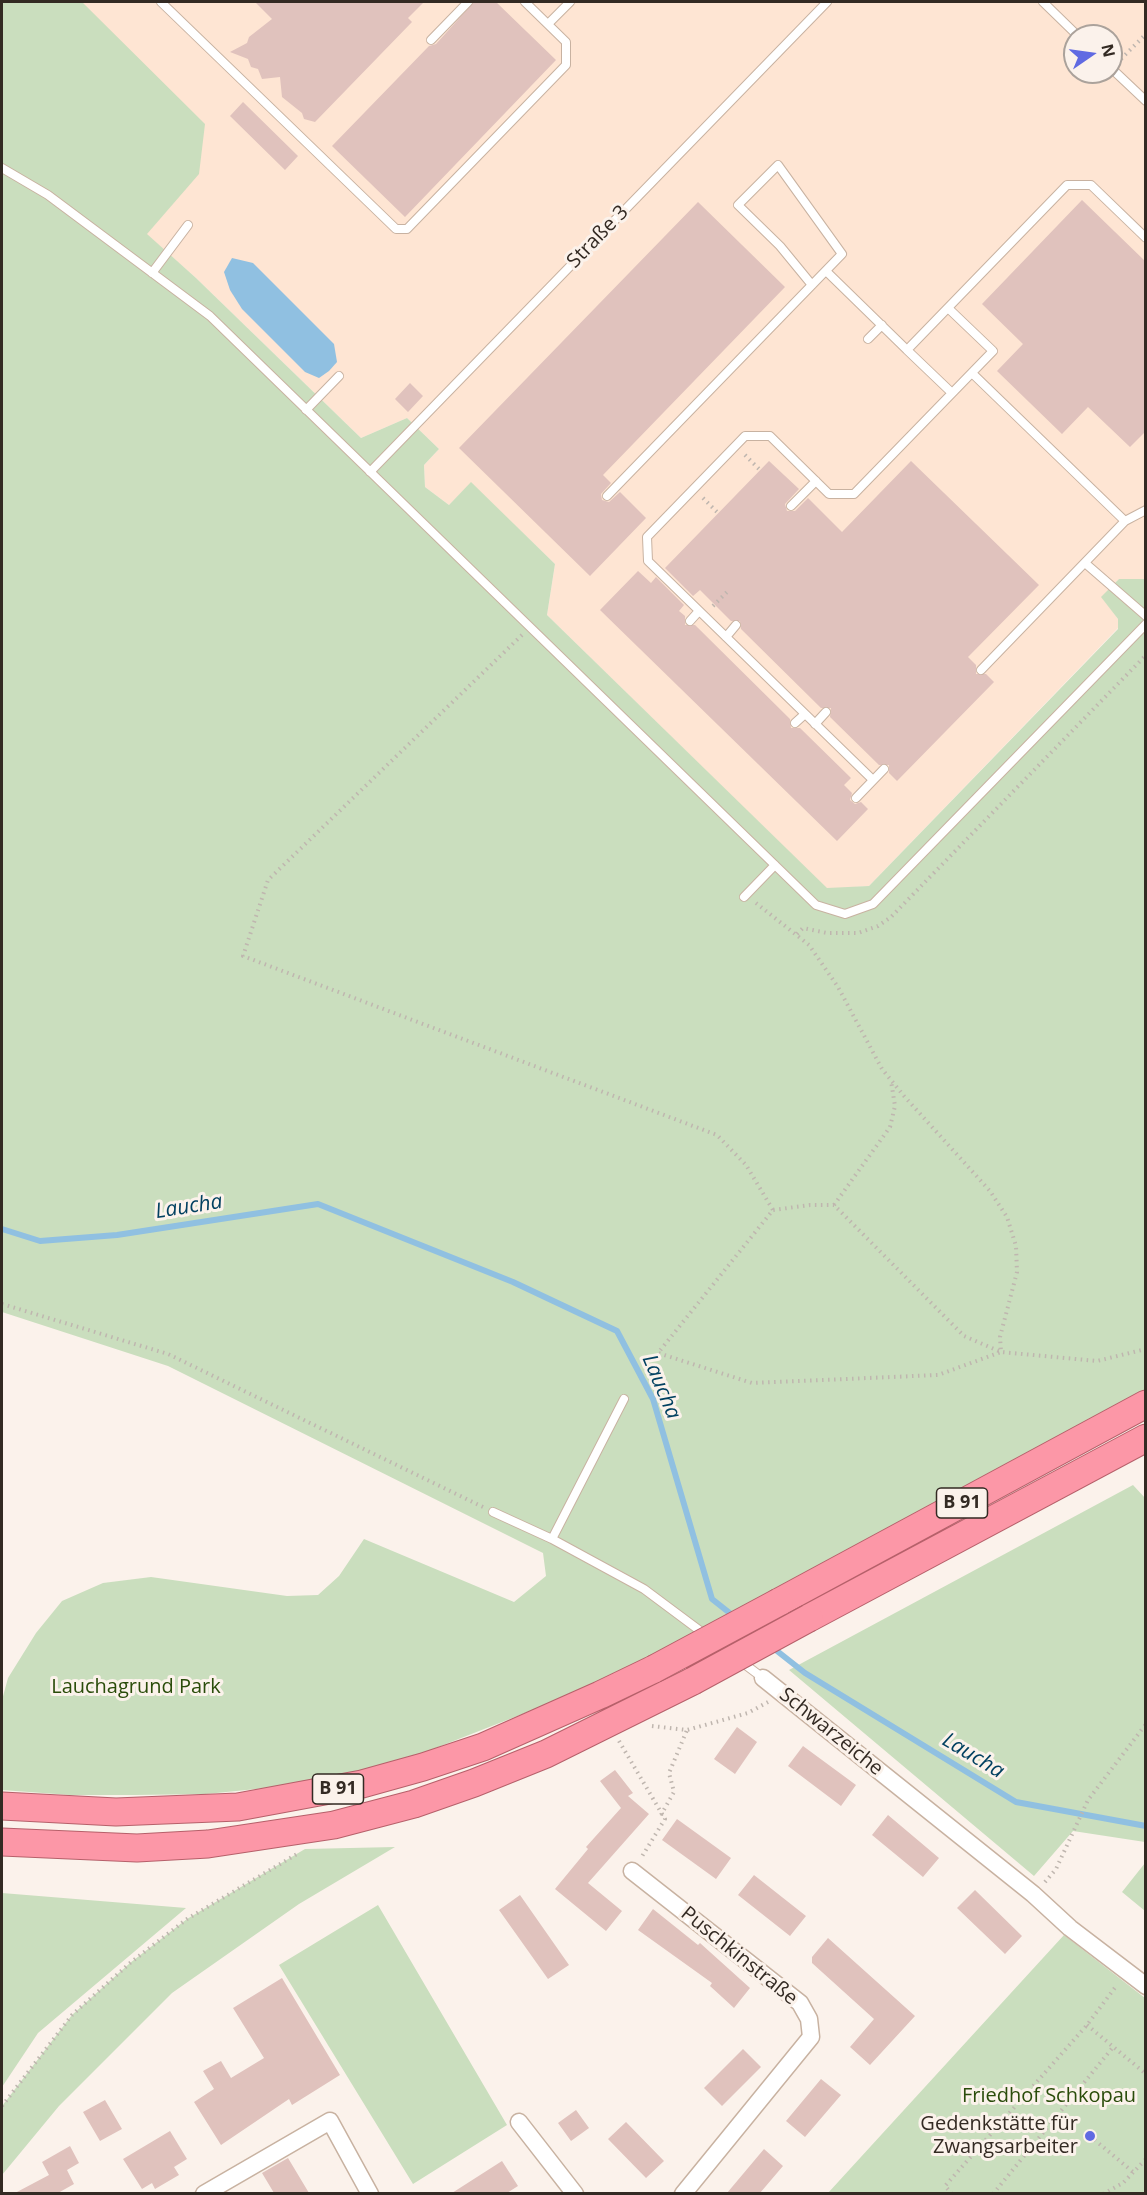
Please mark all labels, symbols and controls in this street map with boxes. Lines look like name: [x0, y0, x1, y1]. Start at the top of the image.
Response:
north arrow: [1063, 24, 1123, 84]
text: N: [1096, 42, 1121, 59]
street label: Straße 3: [562, 201, 634, 273]
water label: Laucha: [154, 1189, 224, 1225]
water label: Laucha: [636, 1351, 686, 1423]
road number: B 91: [936, 1488, 988, 1518]
park label: Lauchagrund Park: [51, 1675, 221, 1699]
street label: Schwarzeiche: [774, 1683, 888, 1781]
water label: Laucha: [938, 1728, 1008, 1784]
road number: B 91: [312, 1774, 364, 1804]
street label: Puschkinstraße: [676, 1902, 802, 2010]
park label: Friedhof Schkopau: [962, 2084, 1136, 2108]
place label: Gedenkstätte für Zwangsarbeiter: [920, 2112, 1078, 2159]
marker: Gedenkstätte für Zwangsarbeiter: [1083, 2129, 1097, 2143]

